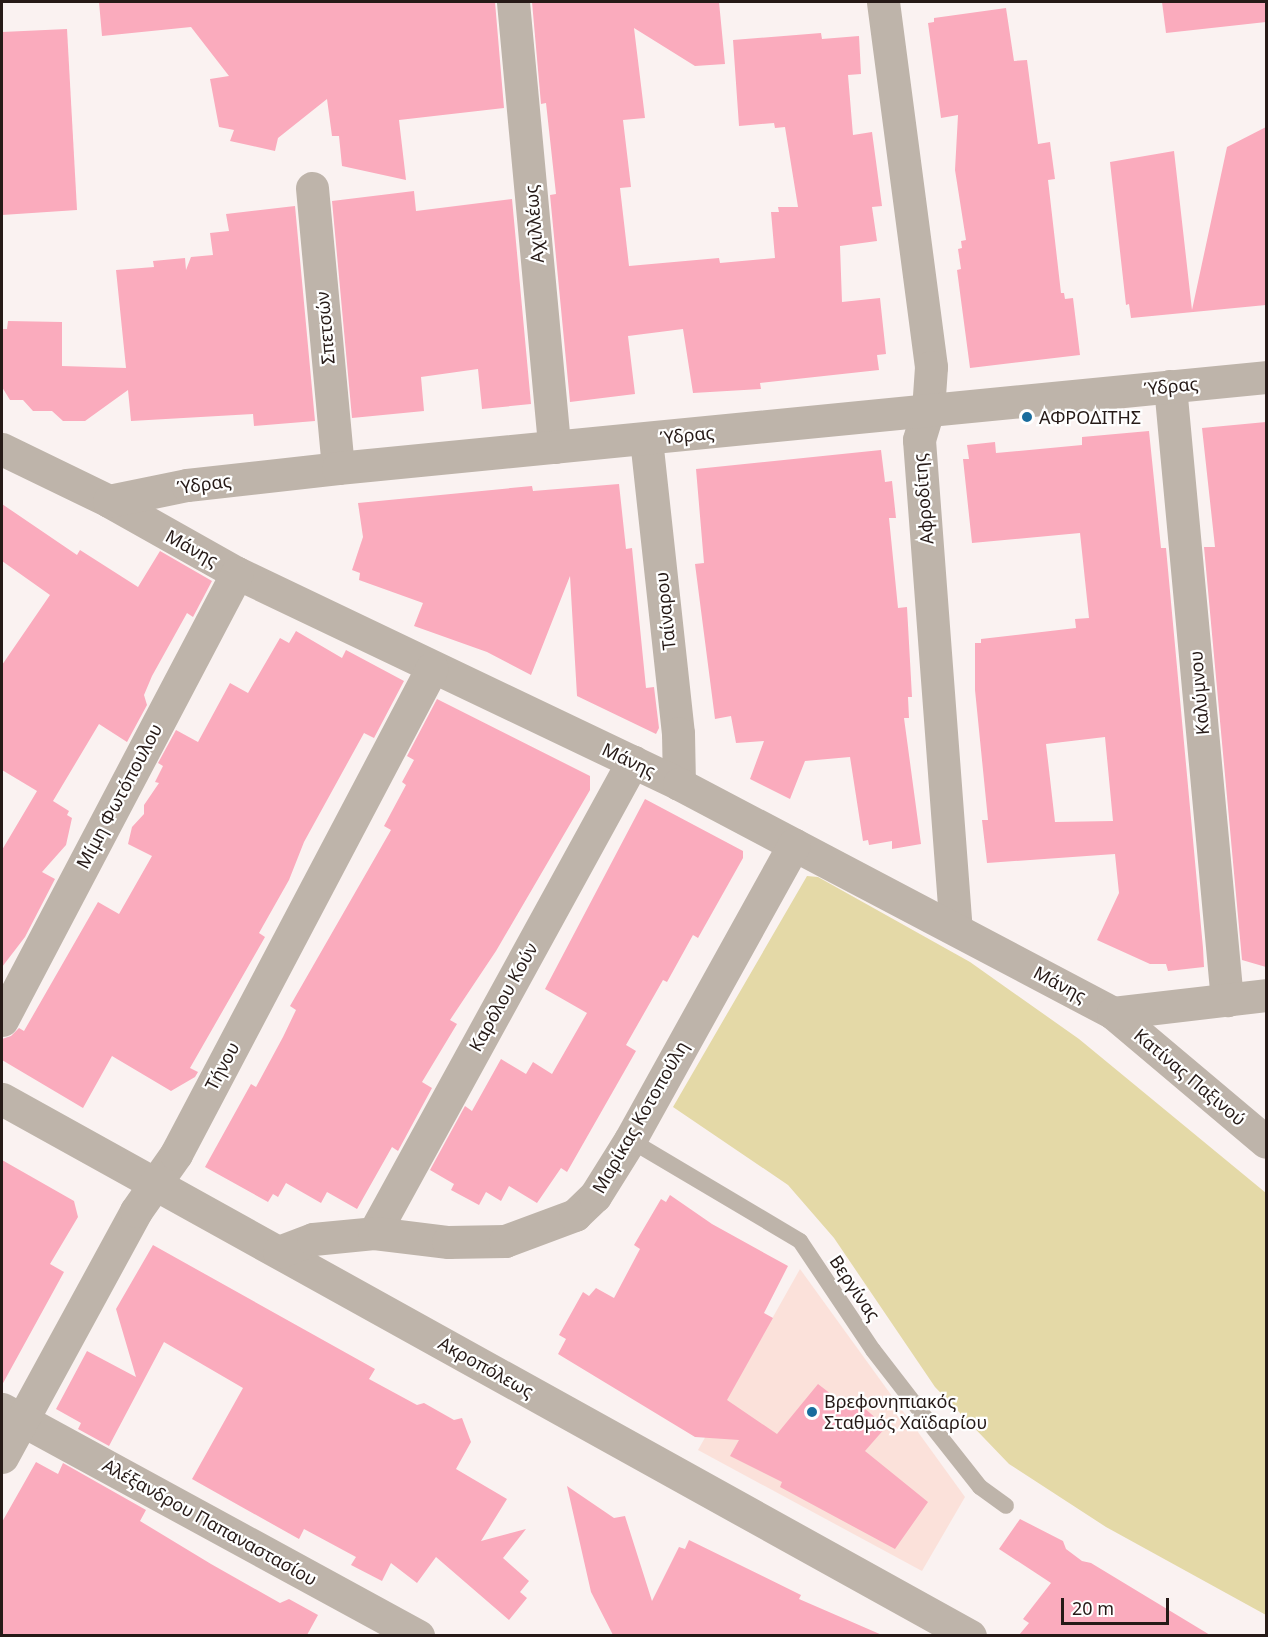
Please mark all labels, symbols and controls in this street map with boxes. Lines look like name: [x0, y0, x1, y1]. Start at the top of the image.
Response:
street label: Αχιλλέως: [520, 184, 548, 264]
street label: Σπετσών: [311, 291, 339, 365]
street label: Ύδρας: [1143, 372, 1199, 400]
place label: ΑΦΡΟΔΙΤΗΣ: [1039, 406, 1141, 428]
marker: ΑΦΡΟΔΙΤΗΣ: [1020, 410, 1034, 424]
street label: Ύδρας: [659, 421, 715, 449]
street label: Αφροδίτης: [908, 453, 938, 545]
street label: Ύδρας: [176, 470, 232, 498]
street label: Μάνης: [162, 525, 222, 571]
street label: Ταίναρου: [650, 571, 680, 651]
street label: Καλύμνου: [1185, 650, 1213, 736]
street label: Μίμη Φωτόπουλου: [72, 720, 166, 872]
street label: Μάνης: [599, 738, 659, 782]
street label: Καρόλου Κούν: [464, 939, 542, 1055]
street label: Μάνης: [1030, 961, 1090, 1007]
street label: Κατίνας Παξινού: [1130, 1024, 1250, 1130]
street label: Μαρίκας Κοτοπούλη: [588, 1037, 692, 1197]
street label: Τήνου: [200, 1038, 244, 1094]
street label: Βεργίνας: [825, 1251, 885, 1325]
street label: Ακροπόλεως: [435, 1332, 537, 1402]
place label: Βρεφονηπιακός Σταθμός Χαϊδαρίου: [824, 1391, 987, 1434]
marker: Βρεφονηπιακός Σταθμός Χαϊδαρίου: [805, 1405, 819, 1419]
street label: Αλέξανδρου Παπαναστασίου: [99, 1454, 321, 1590]
scale bar: [1064, 1586, 1172, 1624]
text: 20 m: [1072, 1596, 1114, 1620]

